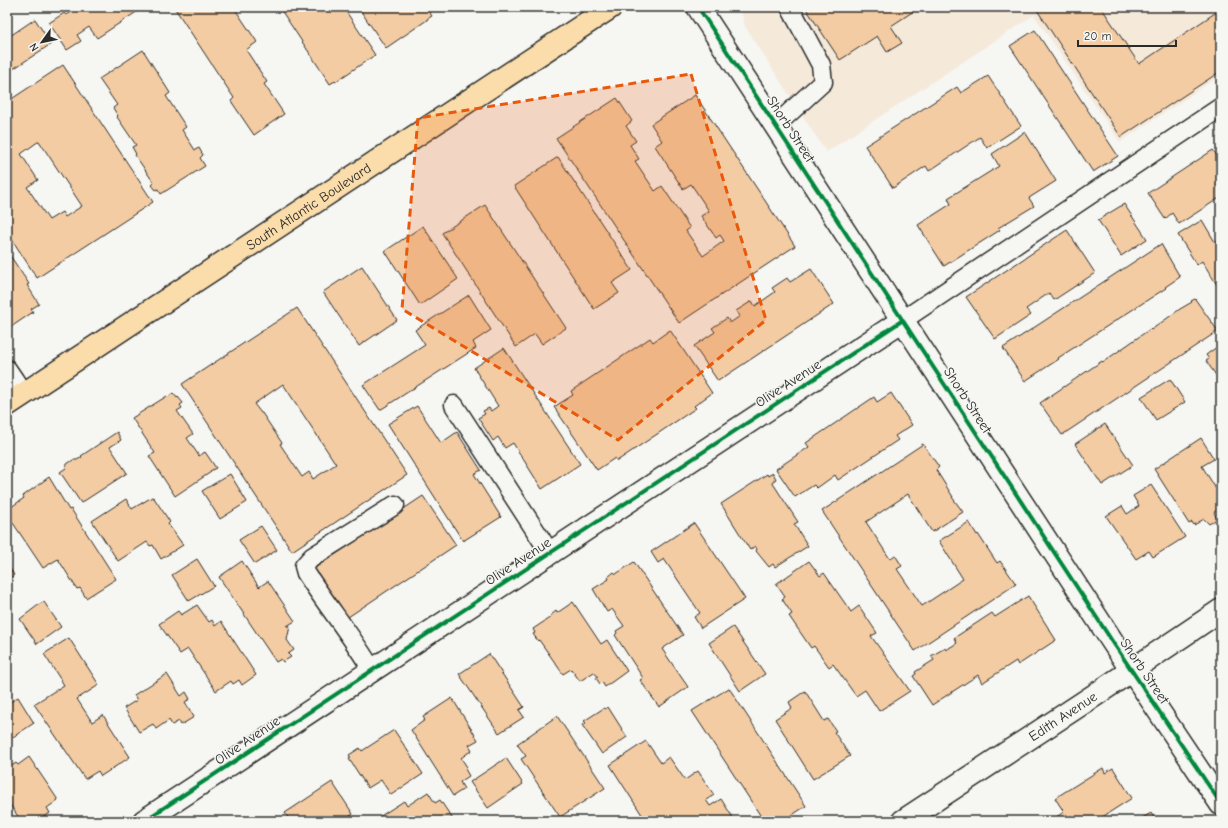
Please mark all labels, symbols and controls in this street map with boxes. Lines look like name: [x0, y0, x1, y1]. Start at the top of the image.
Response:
north arrow: [22, 22, 62, 62]
scale bar: [1078, 22, 1176, 48]
text: 20 m: [1084, 29, 1112, 43]
text: N: [27, 41, 41, 54]
street label: Shorb Street: [763, 93, 819, 166]
street label: South Atlantic Boulevard: [243, 159, 374, 254]
street label: Olive Avenue: [752, 356, 824, 411]
street label: Shorb Street: [940, 364, 996, 437]
street label: Olive Avenue: [482, 534, 554, 589]
street label: Shorb Street: [1116, 635, 1173, 708]
street label: Edith Avenue: [1026, 688, 1100, 745]
street label: Olive Avenue: [211, 712, 283, 768]

